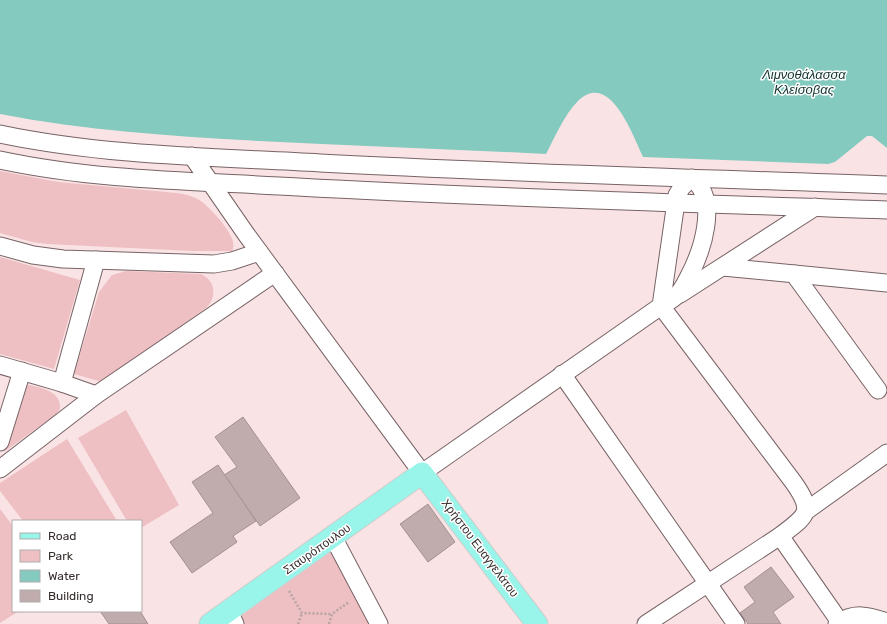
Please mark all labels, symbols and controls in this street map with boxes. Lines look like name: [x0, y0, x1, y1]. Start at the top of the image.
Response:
water label: Λιμνοθάλασσα Κλείσοβας: [761, 67, 846, 97]
street label: Χρήστου Ευαγγελάτου: [439, 496, 521, 600]
legend: [12, 520, 142, 612]
street label: Σταυρόπουλου: [281, 521, 353, 577]
text: Road: [48, 529, 76, 543]
text: Park: [48, 549, 74, 563]
text: Water: [48, 569, 80, 583]
text: Building: [48, 589, 94, 603]

